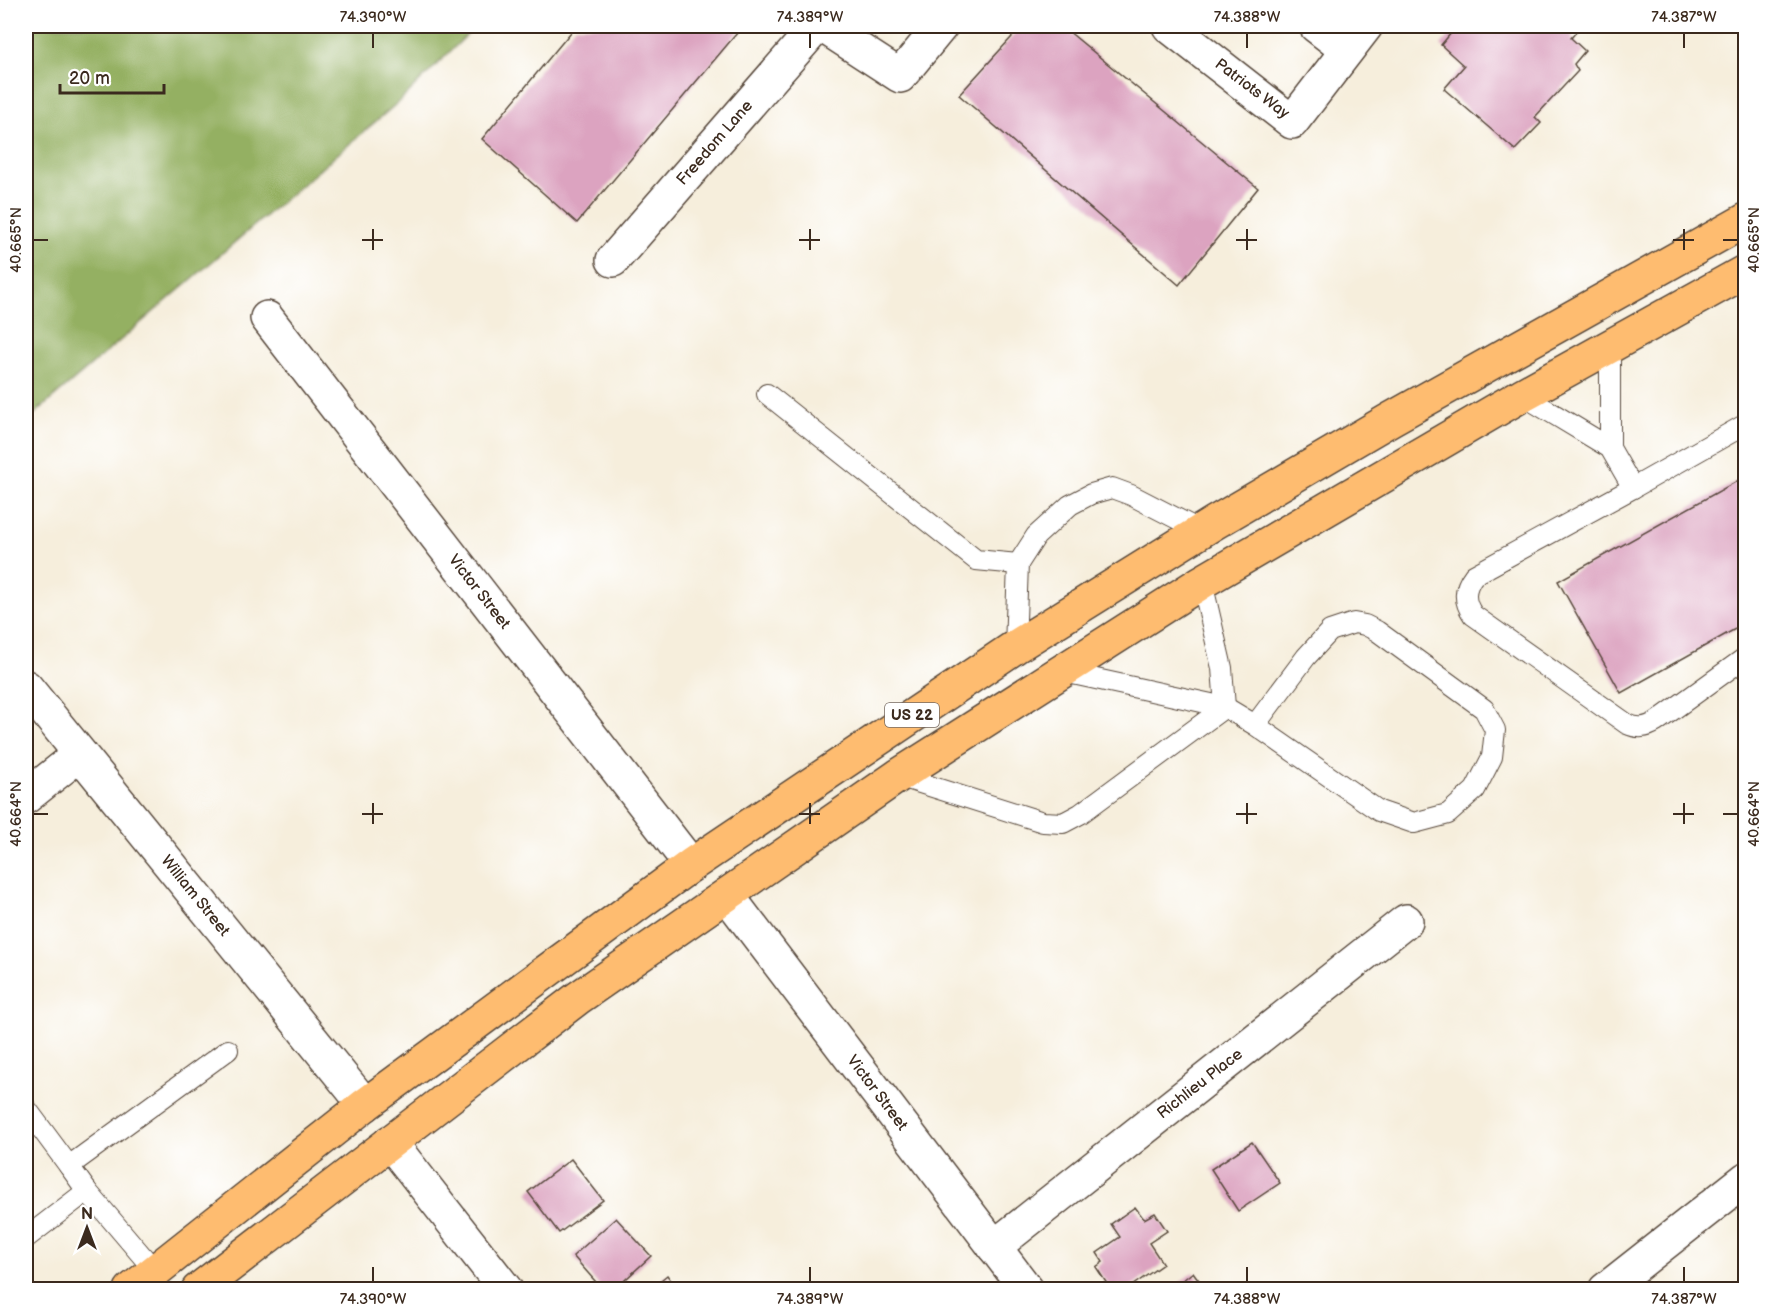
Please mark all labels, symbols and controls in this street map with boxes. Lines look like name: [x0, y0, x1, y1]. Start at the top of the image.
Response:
text: 74.390°W: [340, 8, 407, 27]
text: 74.389°W: [777, 8, 844, 27]
text: 74.388°W: [1214, 8, 1281, 27]
text: 74.387°W: [1651, 8, 1717, 27]
street label: Patriots Way: [1211, 55, 1294, 124]
scale bar: [60, 57, 164, 95]
text: 20 m: [69, 68, 110, 89]
street label: Freedom Lane: [673, 96, 757, 189]
text: 40.665°N: [7, 207, 26, 273]
text: 40.665°N: [1745, 207, 1764, 273]
street label: Victor Street: [444, 551, 514, 633]
road number: US 22: [885, 703, 939, 727]
text: 40.664°N: [7, 781, 26, 847]
text: 40.664°N: [1745, 781, 1764, 847]
street label: William Street: [157, 852, 233, 940]
street label: Richlieu Place: [1154, 1044, 1247, 1123]
street label: Victor Street: [843, 1052, 912, 1134]
north arrow: [57, 1198, 117, 1258]
text: N: [81, 1205, 93, 1224]
text: 74.390°W: [340, 1290, 407, 1309]
text: 74.389°W: [777, 1290, 844, 1309]
text: 74.388°W: [1214, 1290, 1281, 1309]
text: 74.387°W: [1651, 1290, 1717, 1309]

